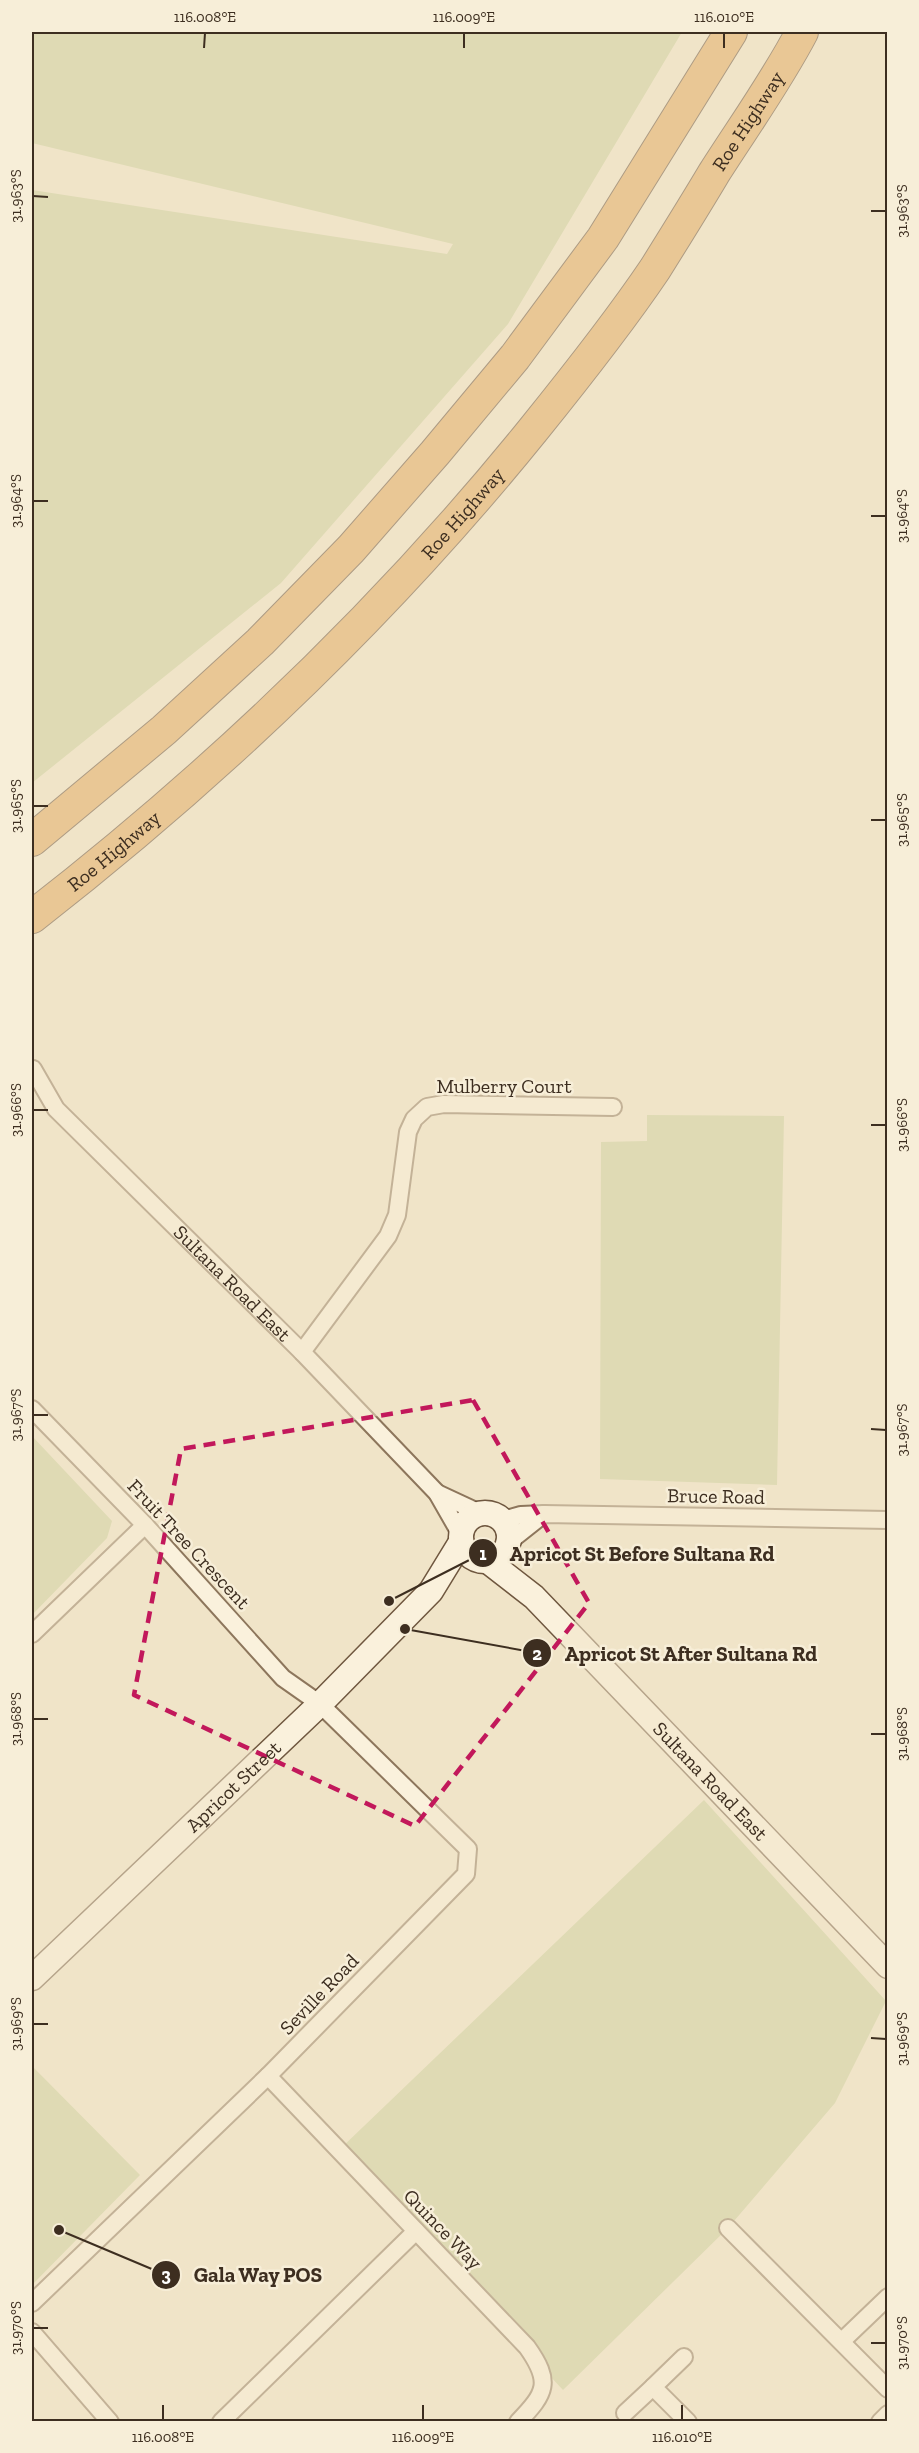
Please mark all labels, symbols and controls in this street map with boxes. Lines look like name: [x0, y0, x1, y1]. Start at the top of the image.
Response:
text: 116.008°E: [174, 8, 236, 26]
text: 116.009°E: [433, 8, 495, 26]
text: 116.010°E: [694, 8, 754, 26]
street label: Roe Highway: [707, 66, 789, 175]
text: 31.963°S: [7, 169, 25, 223]
text: 31.963°S: [893, 184, 911, 238]
street label: Roe Highway: [416, 462, 509, 564]
text: 31.964°S: [7, 474, 25, 528]
text: 31.964°S: [893, 489, 911, 543]
text: 31.965°S: [7, 779, 25, 833]
text: 31.965°S: [893, 793, 911, 847]
street label: Roe Highway: [62, 805, 166, 896]
street label: Mulberry Court: [436, 1074, 572, 1098]
text: 31.966°S: [7, 1083, 25, 1137]
text: 31.966°S: [893, 1098, 911, 1152]
street label: Sultana Road East: [169, 1220, 296, 1347]
text: 31.967°S: [7, 1388, 25, 1442]
text: 31.967°S: [893, 1403, 911, 1457]
street label: Fruit Tree Crescent: [123, 1474, 256, 1614]
street label: Bruce Road: [667, 1483, 765, 1509]
callout: Apricot St Before Sultana Rd: [468, 1534, 787, 1573]
text: Apricot St Before Sultana Rd: [510, 1541, 774, 1566]
text: 1: [479, 1543, 487, 1565]
callout: Apricot St After Sultana Rd: [522, 1634, 830, 1673]
text: Apricot St After Sultana Rd: [565, 1641, 817, 1666]
text: 2: [532, 1643, 542, 1665]
text: 31.968°S: [7, 1692, 25, 1746]
text: 31.968°S: [893, 1707, 911, 1761]
street label: Sultana Road East: [648, 1717, 773, 1846]
street label: Apricot Street: [181, 1735, 286, 1837]
street label: Seville Road: [275, 1949, 363, 2039]
text: 31.969°S: [7, 1997, 25, 2051]
text: 31.969°S: [893, 2012, 911, 2066]
street label: Quince Way: [399, 2184, 488, 2275]
callout: Gala Way POS: [151, 2255, 335, 2294]
text: Gala Way POS: [194, 2262, 322, 2287]
text: 3: [161, 2264, 171, 2286]
text: 31.970°S: [7, 2301, 25, 2355]
text: 31.970°S: [893, 2316, 911, 2370]
text: 116.008°E: [132, 2428, 194, 2446]
text: 116.009°E: [392, 2428, 454, 2446]
text: 116.010°E: [652, 2428, 712, 2446]

